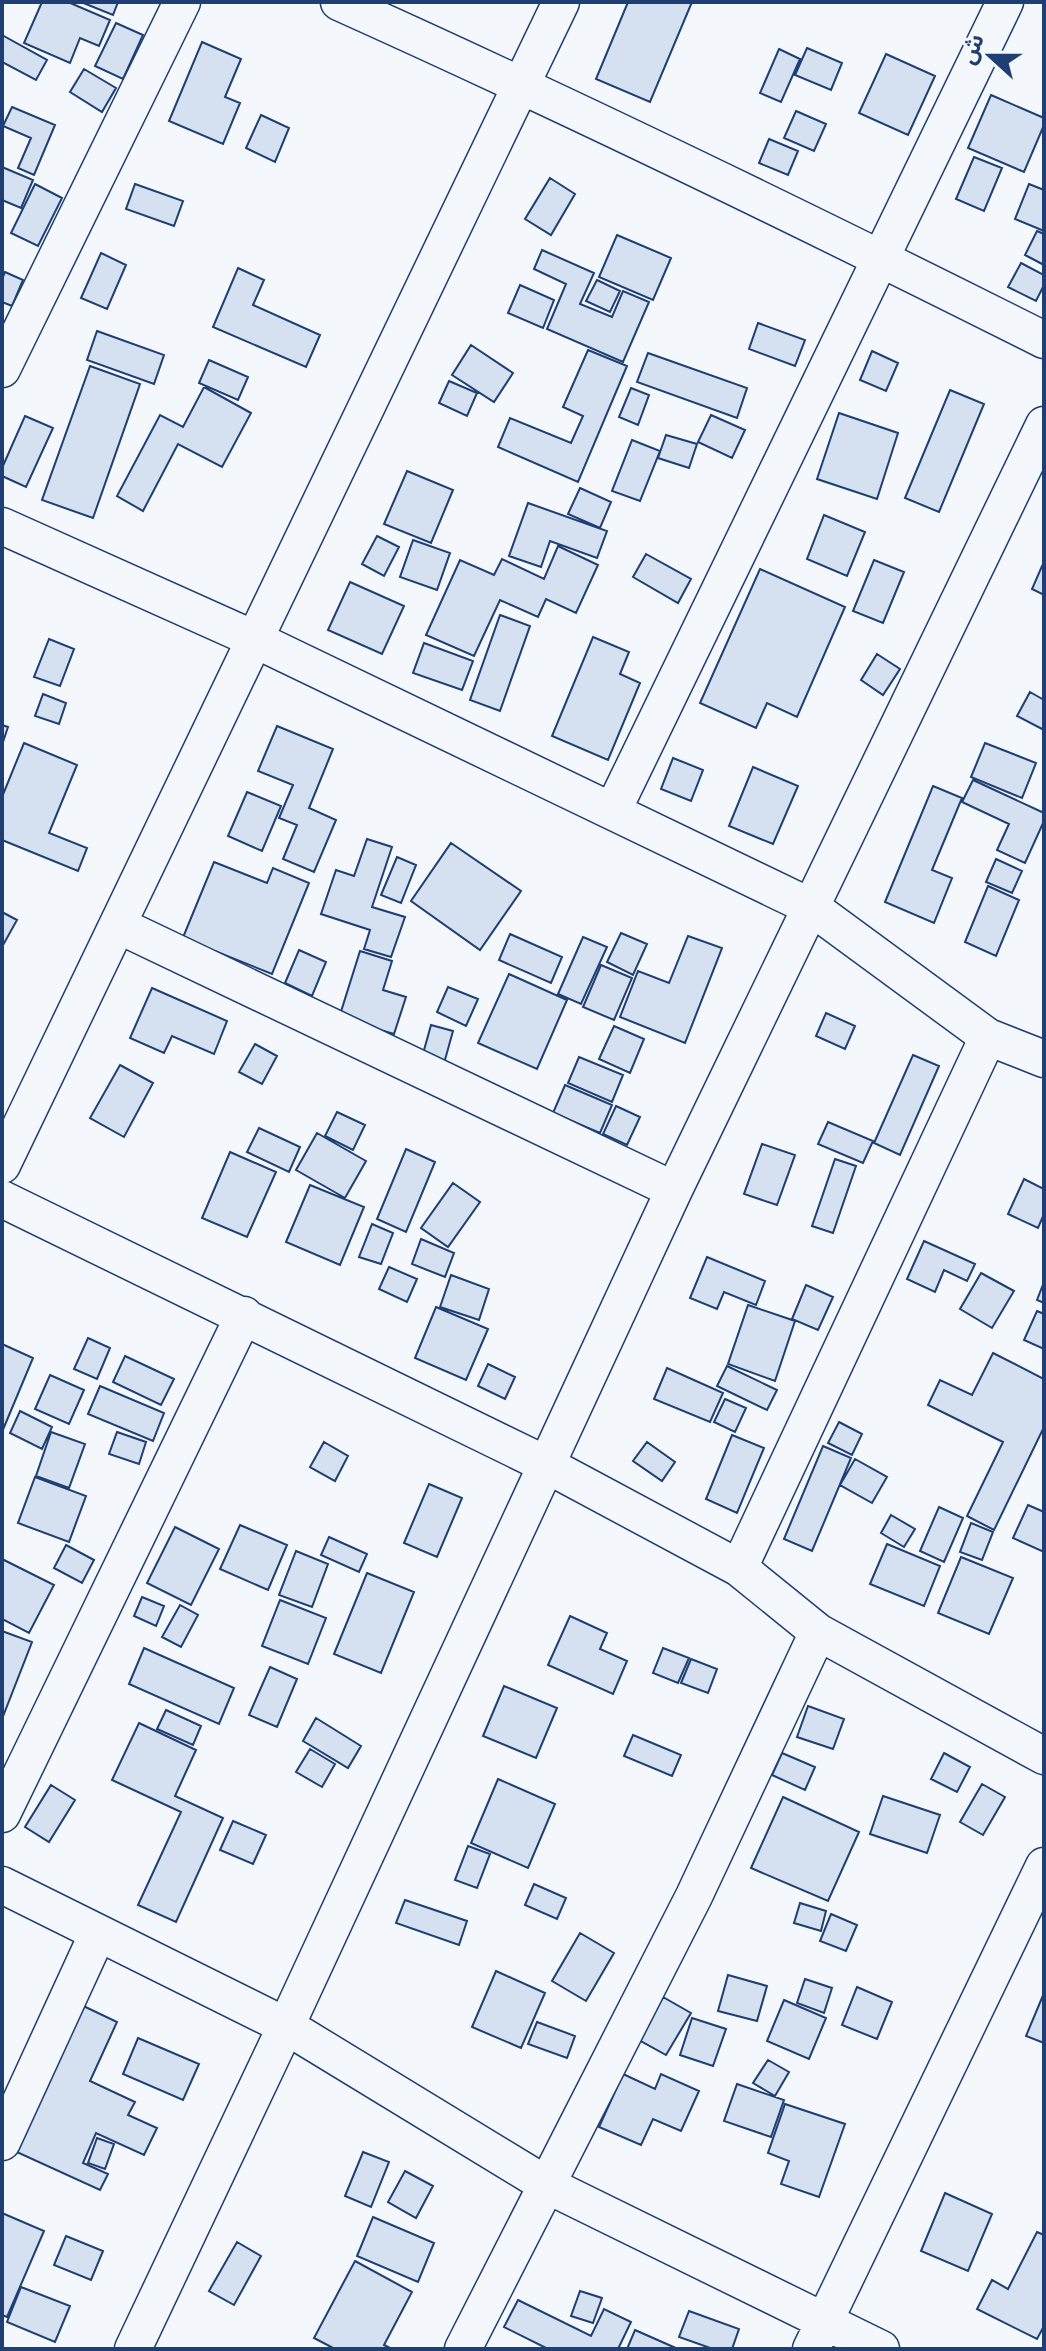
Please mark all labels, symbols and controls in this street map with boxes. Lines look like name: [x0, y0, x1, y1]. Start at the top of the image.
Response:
north arrow: [950, 16, 1030, 96]
text: ش: [953, 30, 990, 68]

